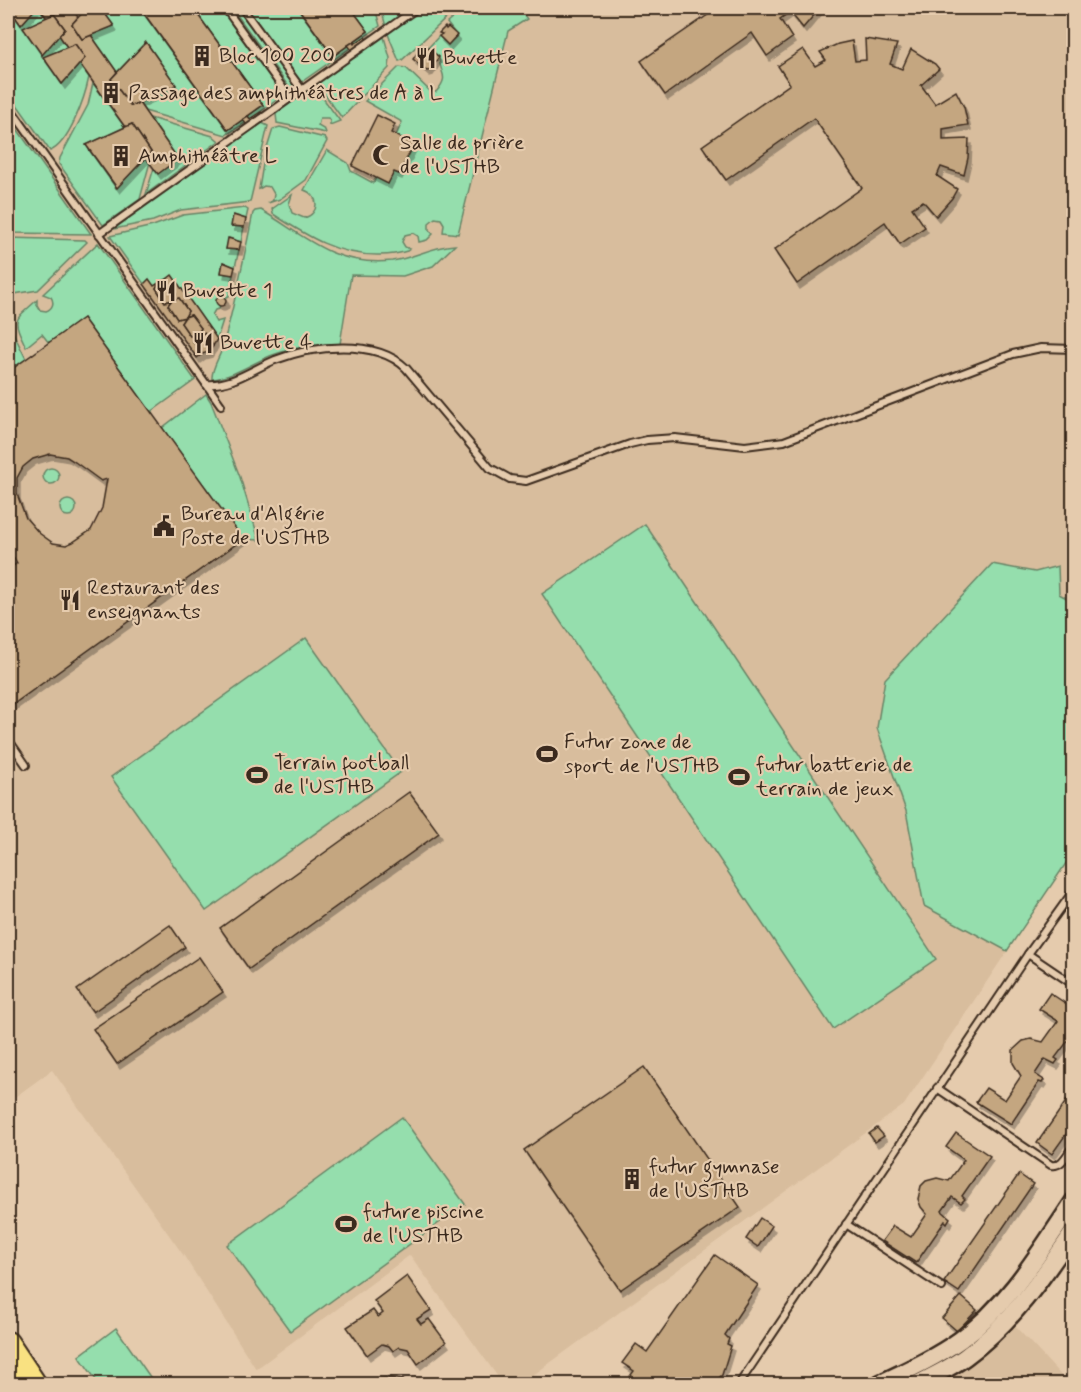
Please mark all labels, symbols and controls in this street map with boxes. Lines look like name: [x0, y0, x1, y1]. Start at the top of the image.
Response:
place label: Bloc 100 200: [219, 42, 335, 70]
building icon: Bloc 100 200: [190, 44, 214, 68]
place label: Buvette: [443, 44, 517, 72]
restaurant icon: Buvette: [414, 46, 438, 70]
place label: Passage des amphithéâtres de A à L: [128, 79, 442, 107]
building icon: Passage des amphithéâtres de A à L: [99, 81, 123, 105]
place label: Salle de prière de l'USTHB: [400, 129, 524, 181]
place label: Amphithéâtre L: [138, 142, 277, 170]
mosque icon: Salle de prière de l'USTHB: [371, 143, 395, 167]
building icon: Amphithéâtre L: [109, 144, 133, 168]
place label: Buvette 1: [183, 277, 272, 305]
restaurant icon: Buvette 1: [154, 279, 178, 303]
place label: Buvette 4: [220, 329, 312, 357]
restaurant icon: Buvette 4: [191, 331, 215, 355]
place label: Bureau d'Algérie Poste de l'USTHB: [181, 500, 330, 552]
public building icon: Bureau d'Algérie Poste de l'USTHB: [152, 514, 176, 538]
place label: Restaurant des enseignants: [87, 574, 220, 626]
restaurant icon: Restaurant des enseignants: [58, 588, 82, 612]
place label: Futur zone de sport de l'USTHB: [564, 728, 719, 780]
sports icon: Futur zone de sport de l'USTHB: [535, 742, 559, 766]
place label: Terrain football de l'USTHB: [274, 749, 410, 801]
place label: futur batterie de terrain de jeux: [755, 751, 913, 803]
sports icon: Terrain football de l'USTHB: [245, 763, 269, 787]
sports icon: futur batterie de terrain de jeux: [727, 765, 751, 789]
place label: futur gymnase de l'USTHB: [649, 1153, 779, 1205]
building icon: futur gymnase de l'USTHB: [620, 1167, 644, 1191]
place label: future piscine de l'USTHB: [363, 1198, 484, 1250]
sports icon: future piscine de l'USTHB: [334, 1212, 358, 1236]

